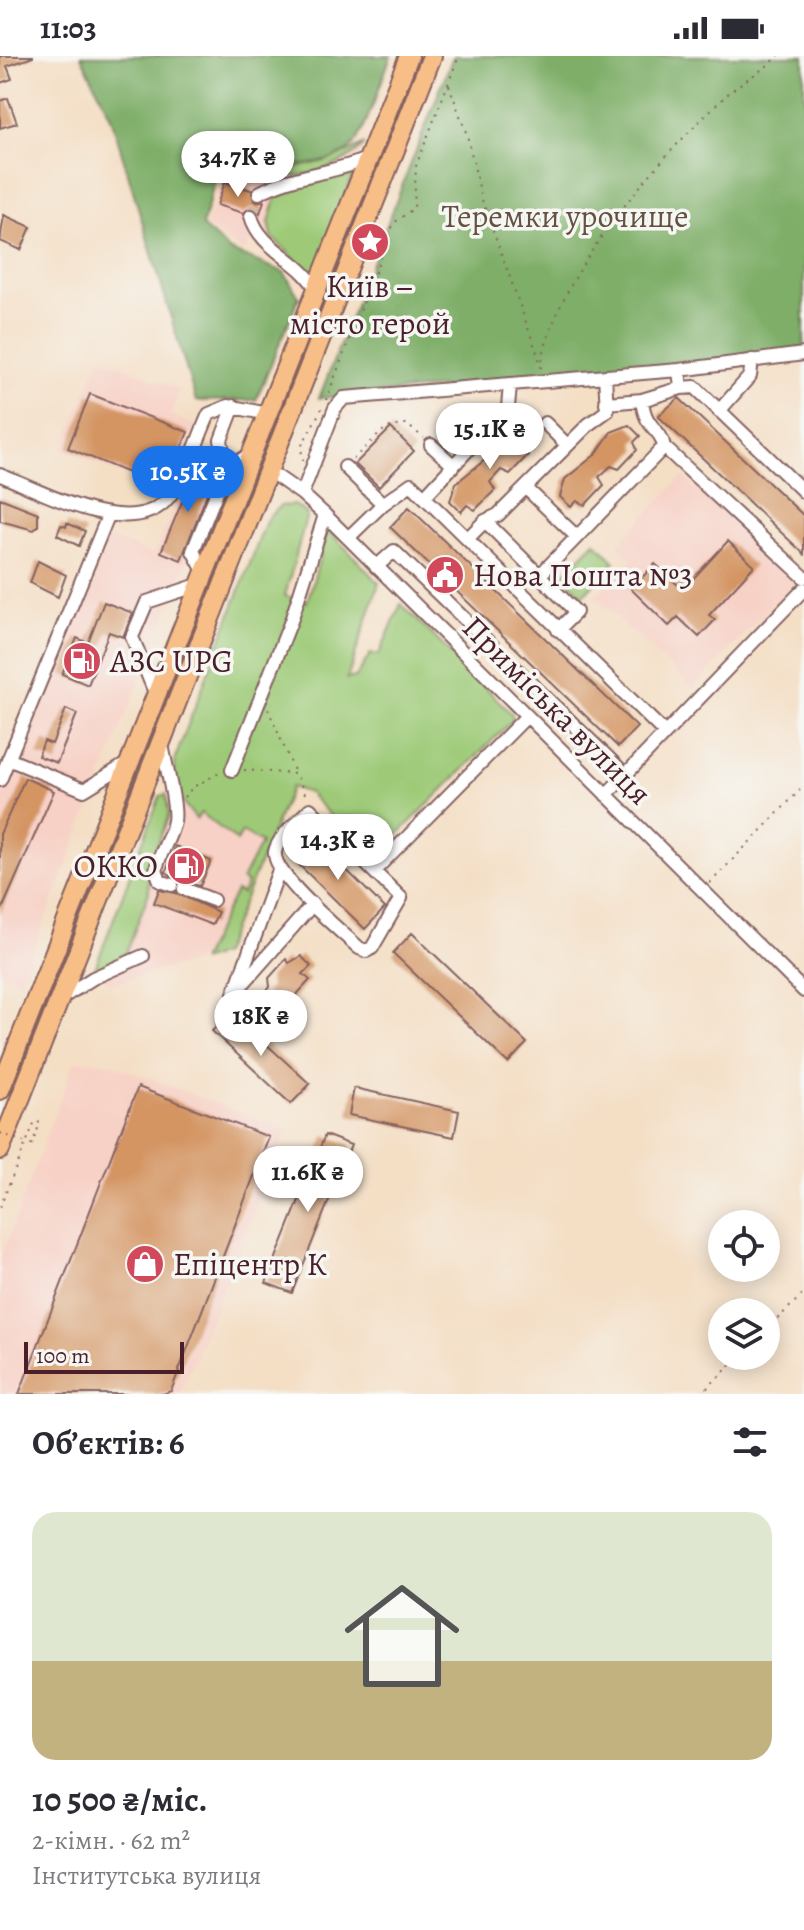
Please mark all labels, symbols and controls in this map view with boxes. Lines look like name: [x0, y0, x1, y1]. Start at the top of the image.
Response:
text: 11:03: [40, 8, 97, 48]
pin: 34.7K ₴: [164, 131, 312, 199]
text: 34.7K ₴: [199, 139, 277, 174]
park label: Теремки урочище: [441, 194, 689, 238]
place icon: Київ – місто герой: [349, 221, 391, 263]
place label: Київ – місто герой: [290, 264, 450, 345]
pin: 15.1K ₴: [416, 403, 564, 471]
text: 15.1K ₴: [454, 411, 526, 446]
pin: 10.5K ₴: [114, 446, 262, 514]
text: 10.5K ₴: [150, 454, 226, 489]
place label: Нова Пошта №3: [473, 553, 693, 597]
public building icon: Нова Пошта №3: [424, 554, 466, 596]
street label: Приміська вулиця: [453, 606, 661, 814]
place label: АЗС UPG: [109, 639, 233, 683]
fuel station icon: АЗС UPG: [61, 640, 103, 682]
pin: 14.3K ₴: [264, 814, 412, 882]
text: 14.3K ₴: [300, 822, 376, 857]
place label: ОККО: [73, 844, 158, 888]
fuel station icon: ОККО: [165, 845, 207, 887]
pin: 18K ₴: [205, 990, 317, 1058]
text: 18K ₴: [232, 998, 290, 1033]
pin: 11.6K ₴: [234, 1146, 382, 1214]
text: 11.6K ₴: [271, 1154, 345, 1189]
map controls: [708, 1210, 780, 1370]
button: locate: [708, 1210, 780, 1282]
place label: Епіцентр К: [173, 1242, 328, 1286]
shop icon: Епіцентр К: [124, 1243, 166, 1285]
button: layers: [708, 1298, 780, 1370]
scale bar: [24, 1338, 184, 1374]
text: 100 m: [36, 1341, 90, 1371]
text: Об’єктів: 6: [32, 1419, 185, 1466]
icon: filters: [728, 1420, 772, 1464]
icon: home: [330, 1564, 474, 1708]
text: 10 500 ₴/міс.: [32, 1776, 208, 1823]
text: 2-кімн. · 62 m²: [32, 1823, 190, 1858]
text: Інститутська вулиця: [32, 1858, 261, 1893]

